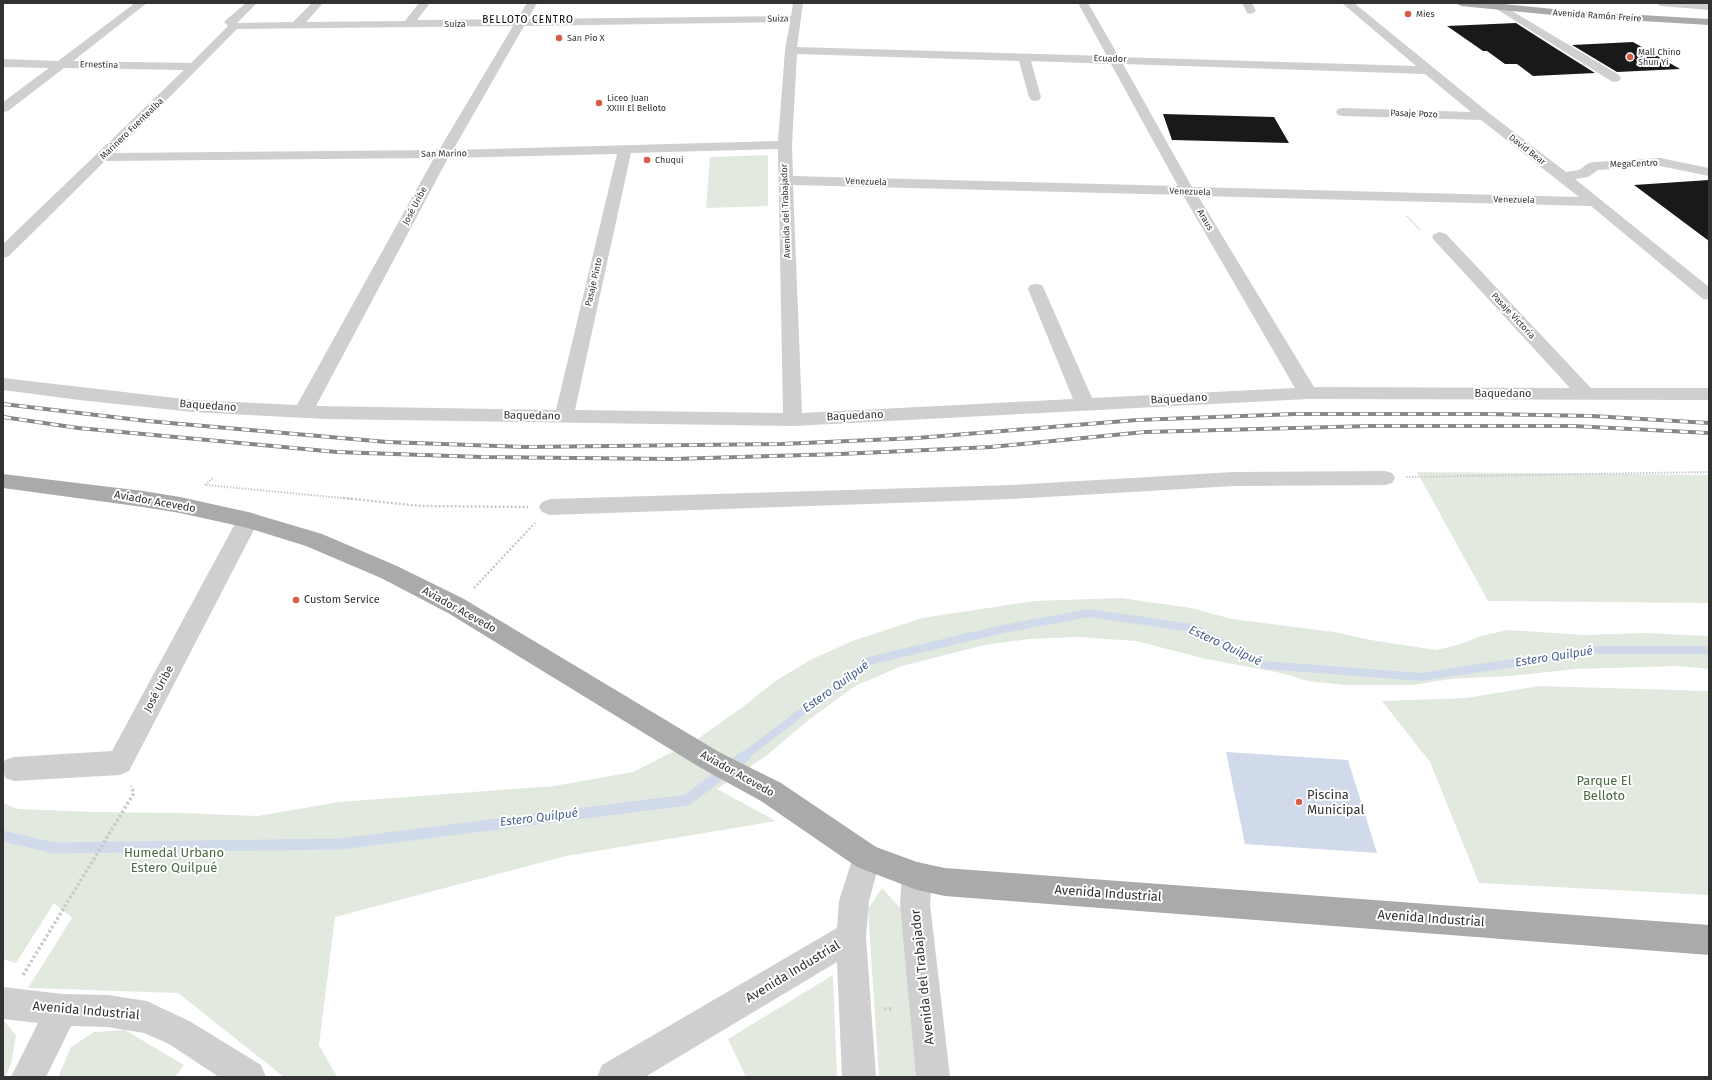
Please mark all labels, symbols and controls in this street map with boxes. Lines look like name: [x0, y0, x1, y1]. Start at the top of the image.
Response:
street label: Avenida Ramón Freire: [1552, 8, 1642, 24]
marker: Mies: [1403, 9, 1413, 19]
place label: Mies: [1416, 9, 1435, 19]
street label: Suiza: [767, 13, 789, 25]
district label: BELLOTO CENTRO: [482, 14, 574, 26]
street label: Suiza: [444, 19, 466, 29]
marker: San Pío X: [554, 33, 564, 43]
place label: San Pío X: [567, 33, 605, 43]
place label: Mall Chino Shun Yi: [1638, 47, 1681, 68]
marker: Mall Chino Shun Yi: [1625, 52, 1635, 62]
street label: Ecuador: [1093, 53, 1127, 65]
street label: Ernestina: [80, 59, 118, 71]
place label: Liceo Juan XXIII El Belloto: [607, 93, 666, 114]
street label: Marinero Fuentealba: [98, 96, 166, 162]
marker: Liceo Juan XXIII El Belloto: [594, 98, 604, 108]
street label: Pasaje Pozo: [1390, 108, 1438, 120]
street label: David Bear: [1506, 132, 1548, 168]
street label: San Marino: [421, 148, 467, 160]
marker: Chuqui: [642, 155, 652, 165]
place label: Chuqui: [655, 155, 684, 165]
street label: MegaCentro: [1610, 158, 1658, 170]
street label: Avenida del Trabajador: [779, 164, 793, 258]
street label: Venezuela: [845, 176, 887, 188]
street label: José Uribe: [400, 185, 430, 227]
street label: Venezuela: [1169, 186, 1211, 198]
street label: Venezuela: [1493, 194, 1535, 206]
street label: Araus: [1195, 208, 1215, 232]
street label: Pasaje Pinto: [583, 257, 605, 307]
street label: Pasaje Victoria: [1489, 291, 1537, 341]
street label: Baquedano: [1474, 387, 1532, 401]
street label: Baquedano: [1150, 391, 1208, 407]
street label: Baquedano: [179, 397, 237, 415]
street label: Baquedano: [826, 408, 884, 424]
street label: Baquedano: [503, 409, 561, 423]
street label: Aviador Acevedo: [113, 488, 197, 516]
street label: Aviador Acevedo: [420, 584, 498, 636]
place label: Custom Service: [304, 593, 380, 607]
marker: Custom Service: [291, 595, 301, 605]
water label: Estero Quilpué: [1186, 623, 1264, 669]
water label: Estero Quilpué: [1514, 644, 1594, 670]
water label: Estero Quilpué: [800, 658, 872, 716]
street label: José Uribe: [141, 663, 177, 715]
street label: Aviador Acevedo: [698, 748, 776, 800]
park label: Parque El Belloto: [1576, 773, 1632, 804]
place label: Piscina Municipal: [1307, 787, 1364, 818]
marker: Piscina Municipal: [1294, 797, 1304, 807]
water label: Estero Quilpué: [499, 806, 579, 830]
park label: Humedal Urbano Estero Quilpué: [124, 845, 224, 876]
street label: Avenida Industrial: [1054, 882, 1162, 906]
street label: Avenida Industrial: [1377, 907, 1485, 931]
street label: Avenida del Trabajador: [908, 908, 938, 1046]
street label: Avenida Industrial: [743, 938, 843, 1006]
street label: Avenida Industrial: [32, 999, 140, 1023]

